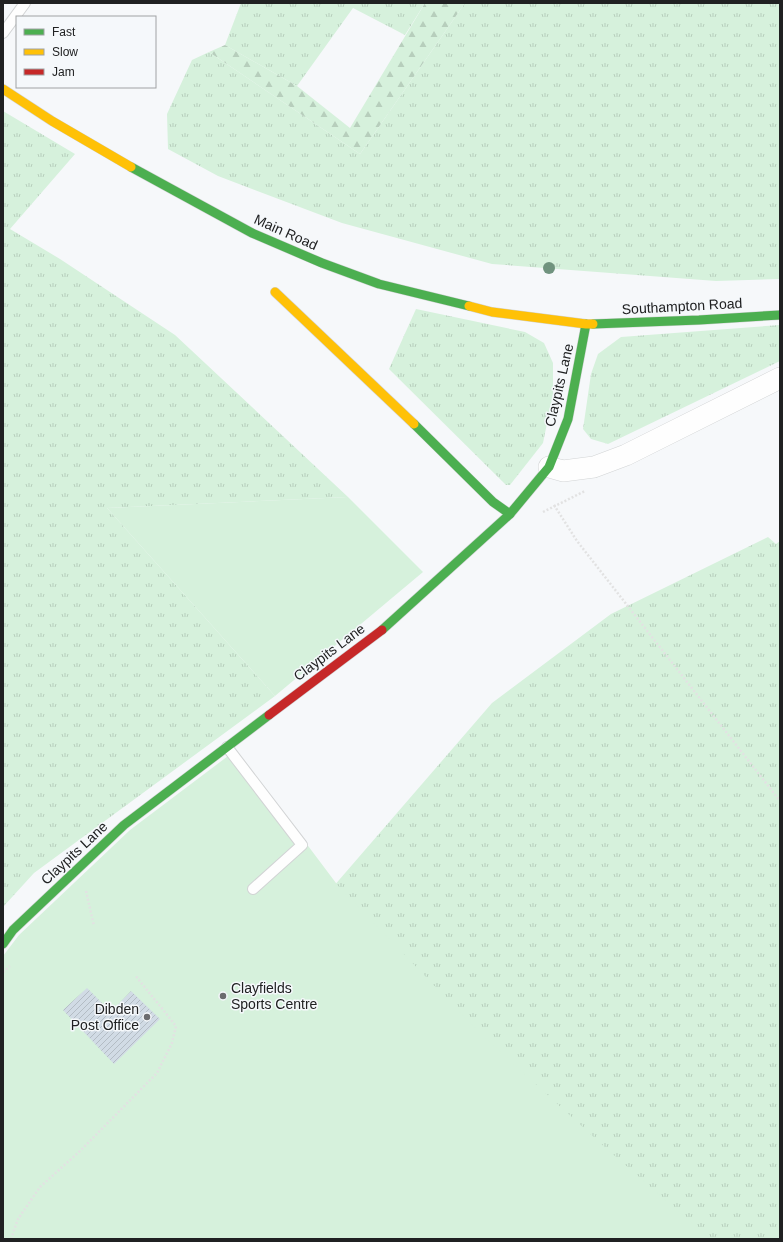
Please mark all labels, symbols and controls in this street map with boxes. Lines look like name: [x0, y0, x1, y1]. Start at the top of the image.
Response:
legend: [16, 16, 156, 88]
text: Fast: [52, 25, 76, 39]
text: Slow: [52, 45, 78, 59]
text: Jam: [52, 65, 75, 79]
street label: Main Road: [252, 211, 320, 253]
street label: Southampton Road: [621, 295, 743, 317]
street label: Claypits Lane: [542, 342, 576, 428]
street label: Claypits Lane: [290, 620, 368, 684]
street label: Claypits Lane: [38, 818, 111, 888]
place label: Clayfields Sports Centre: [231, 980, 318, 1012]
marker: Clayfields Sports Centre: [218, 991, 228, 1001]
place label: Dibden Post Office: [71, 1001, 139, 1033]
marker: Dibden Post Office: [142, 1012, 152, 1022]

